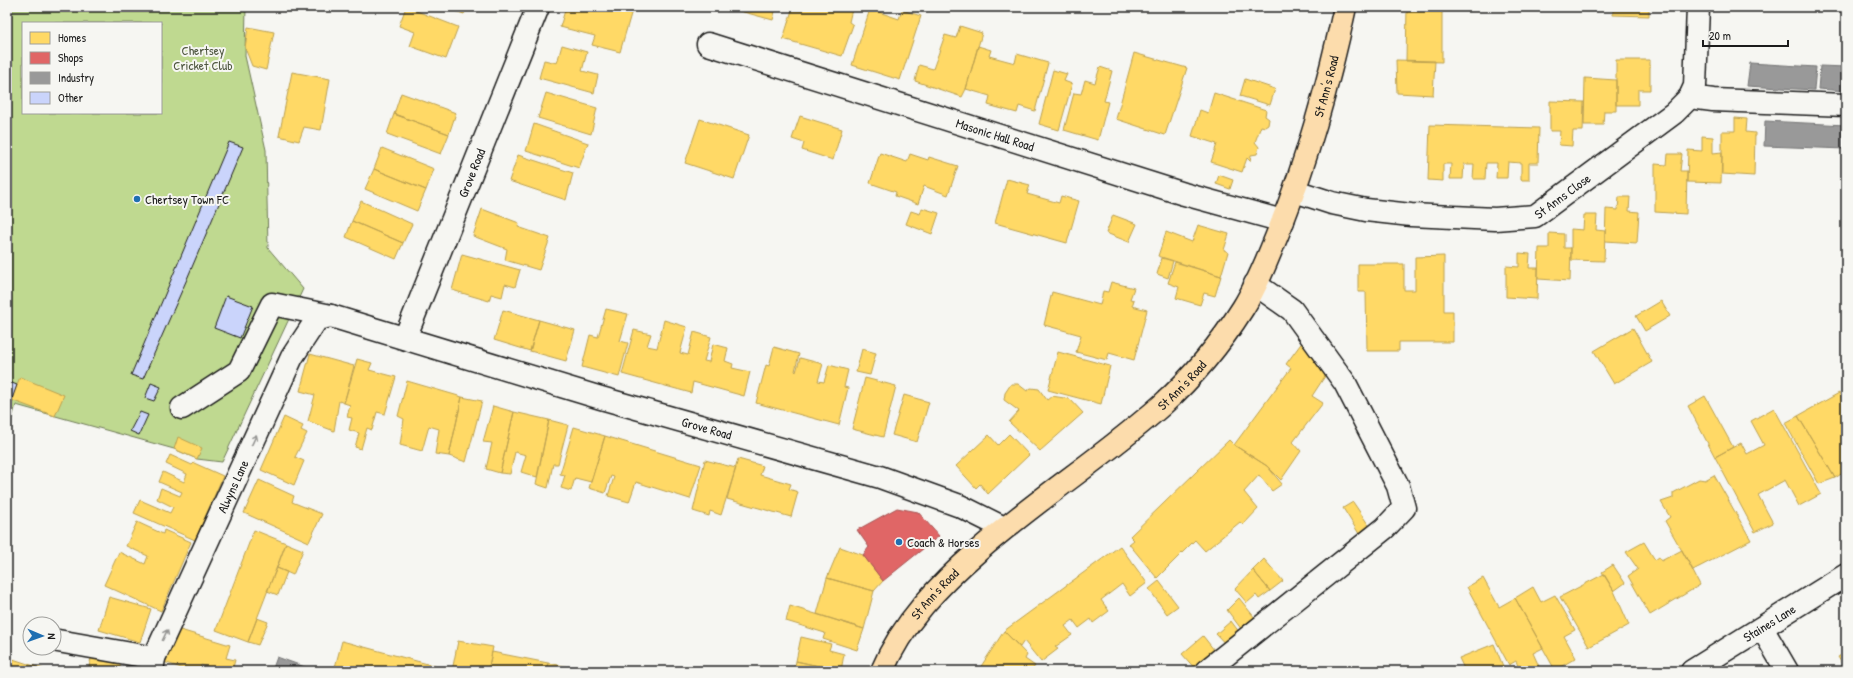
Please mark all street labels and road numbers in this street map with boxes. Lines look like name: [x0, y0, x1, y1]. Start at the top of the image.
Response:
street label: St Ann's Road: [1309, 54, 1343, 119]
street label: Masonic Hall Road: [954, 114, 1036, 155]
street label: Grove Road: [453, 146, 489, 200]
street label: St Anns Close: [1531, 169, 1594, 223]
street label: St Ann's Road: [1153, 356, 1210, 414]
street label: Grove Road: [680, 412, 734, 444]
street label: Alwyns Lane: [213, 457, 253, 516]
street label: St Ann's Road: [907, 564, 962, 623]
street label: Staines Lane: [1740, 600, 1799, 646]

